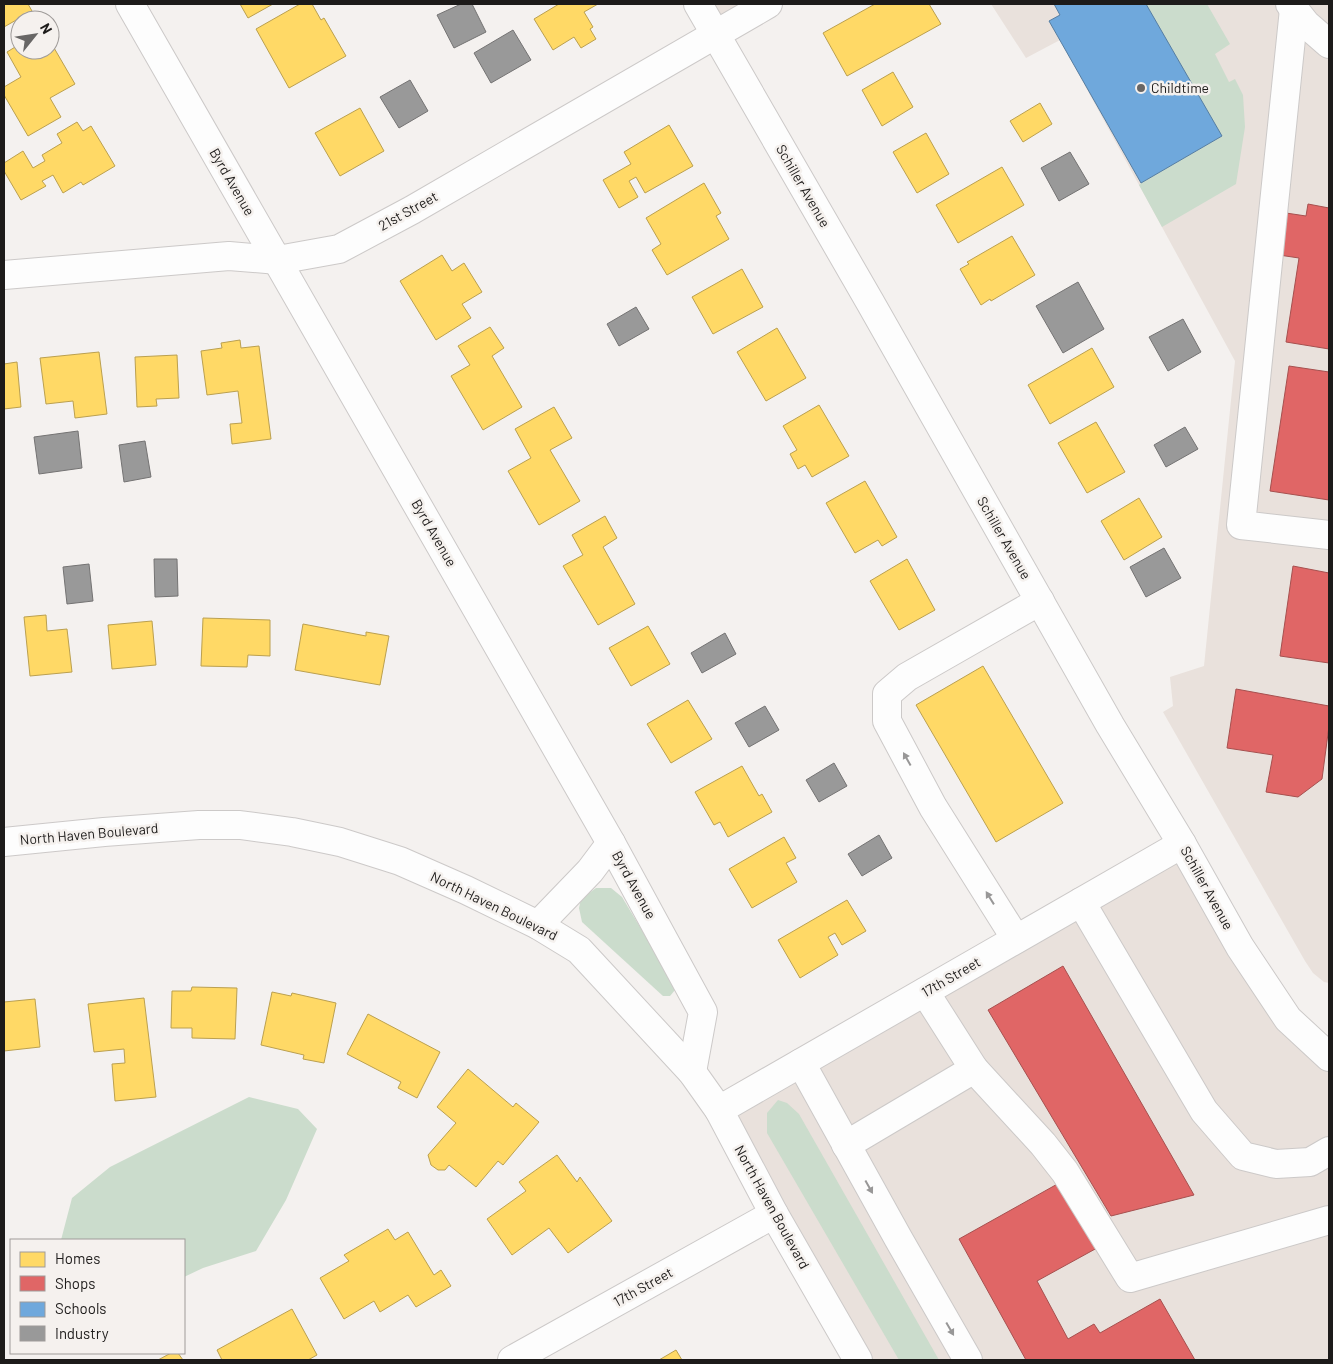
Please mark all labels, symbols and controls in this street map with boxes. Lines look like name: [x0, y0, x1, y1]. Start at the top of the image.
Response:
north arrow: [10, 10, 60, 60]
text: N: [37, 20, 56, 37]
place label: Childtime: [1151, 79, 1209, 96]
marker: Childtime: [1135, 82, 1147, 94]
street label: Schiller Avenue: [773, 141, 834, 230]
street label: Byrd Avenue: [206, 145, 259, 219]
street label: 21st Street: [375, 187, 440, 234]
street label: Schiller Avenue: [974, 493, 1035, 582]
street label: Byrd Avenue: [408, 496, 461, 570]
one-way arrow: [903, 751, 911, 766]
street label: North Haven Boulevard: [19, 819, 159, 848]
street label: Schiller Avenue: [1177, 843, 1237, 932]
street label: Byrd Avenue: [609, 848, 660, 922]
street label: North Haven Boulevard: [428, 867, 560, 944]
one-way arrow: [986, 891, 995, 905]
street label: 17th Street: [918, 953, 983, 1000]
street label: North Haven Boulevard: [731, 1142, 814, 1272]
one-way arrow: [865, 1181, 874, 1194]
legend: [10, 1239, 185, 1354]
text: Homes: [55, 1249, 100, 1267]
street label: 17th Street: [610, 1263, 675, 1310]
text: Shops: [55, 1274, 95, 1292]
text: Schools: [55, 1299, 107, 1317]
one-way arrow: [945, 1322, 954, 1335]
text: Industry: [55, 1324, 109, 1342]

